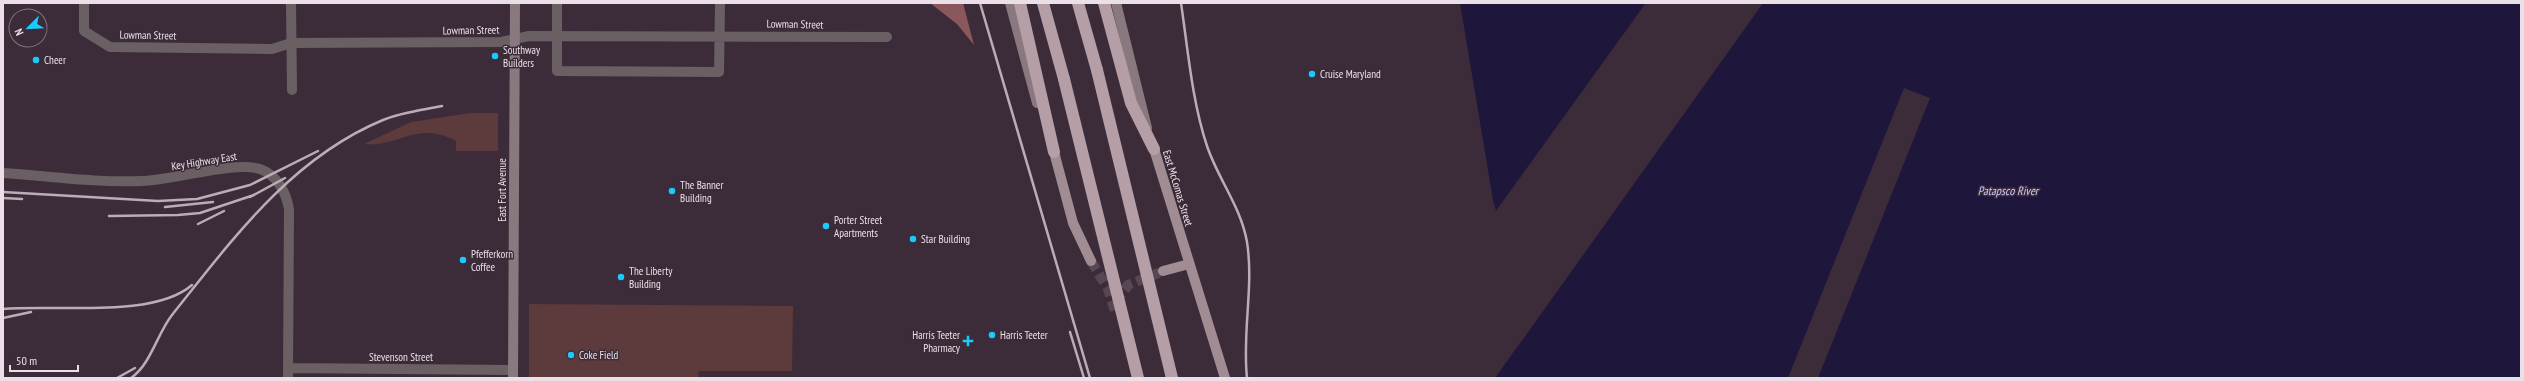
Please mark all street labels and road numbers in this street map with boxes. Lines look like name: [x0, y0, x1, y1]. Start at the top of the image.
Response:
street label: Lowman Street: [767, 17, 823, 31]
street label: Lowman Street: [443, 23, 499, 37]
street label: Lowman Street: [120, 28, 176, 42]
street label: East McComas Street: [1160, 148, 1196, 228]
street label: Key Highway East: [170, 149, 238, 173]
street label: East Fort Avenue: [495, 158, 509, 222]
street label: Stevenson Street: [369, 350, 433, 364]

